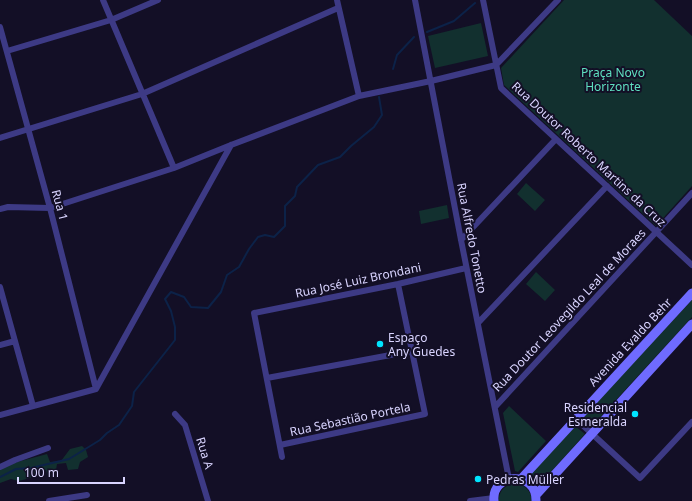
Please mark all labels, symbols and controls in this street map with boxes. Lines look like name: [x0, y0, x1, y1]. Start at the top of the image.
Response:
park label: Praça Novo Horizonte: [581, 64, 645, 95]
street label: Rua Doutor Roberto Martins da Cruz: [508, 78, 670, 231]
street label: Rua Alfredo Tonetto: [453, 181, 491, 295]
street label: Rua 1: [48, 188, 72, 222]
street label: Rua Doutor Leovegildo Leal de Moraes: [489, 224, 650, 395]
street label: Rua José Luiz Brondani: [293, 258, 423, 302]
street label: Avenida Evaldo Behr: [584, 294, 676, 390]
place label: Espaço Any Guedes: [388, 329, 455, 360]
marker: Espaço Any Guedes: [375, 339, 385, 349]
street label: Rua Sebastião Portela: [288, 398, 412, 440]
place label: Residencial Esmeralda: [564, 399, 627, 430]
marker: Residencial Esmeralda: [630, 409, 640, 419]
street label: Rua A: [192, 435, 218, 471]
scale bar: [18, 459, 124, 485]
text: 100 m: [24, 464, 59, 481]
place label: Pedras Müller: [486, 471, 564, 488]
marker: Pedras Müller: [473, 474, 483, 484]

